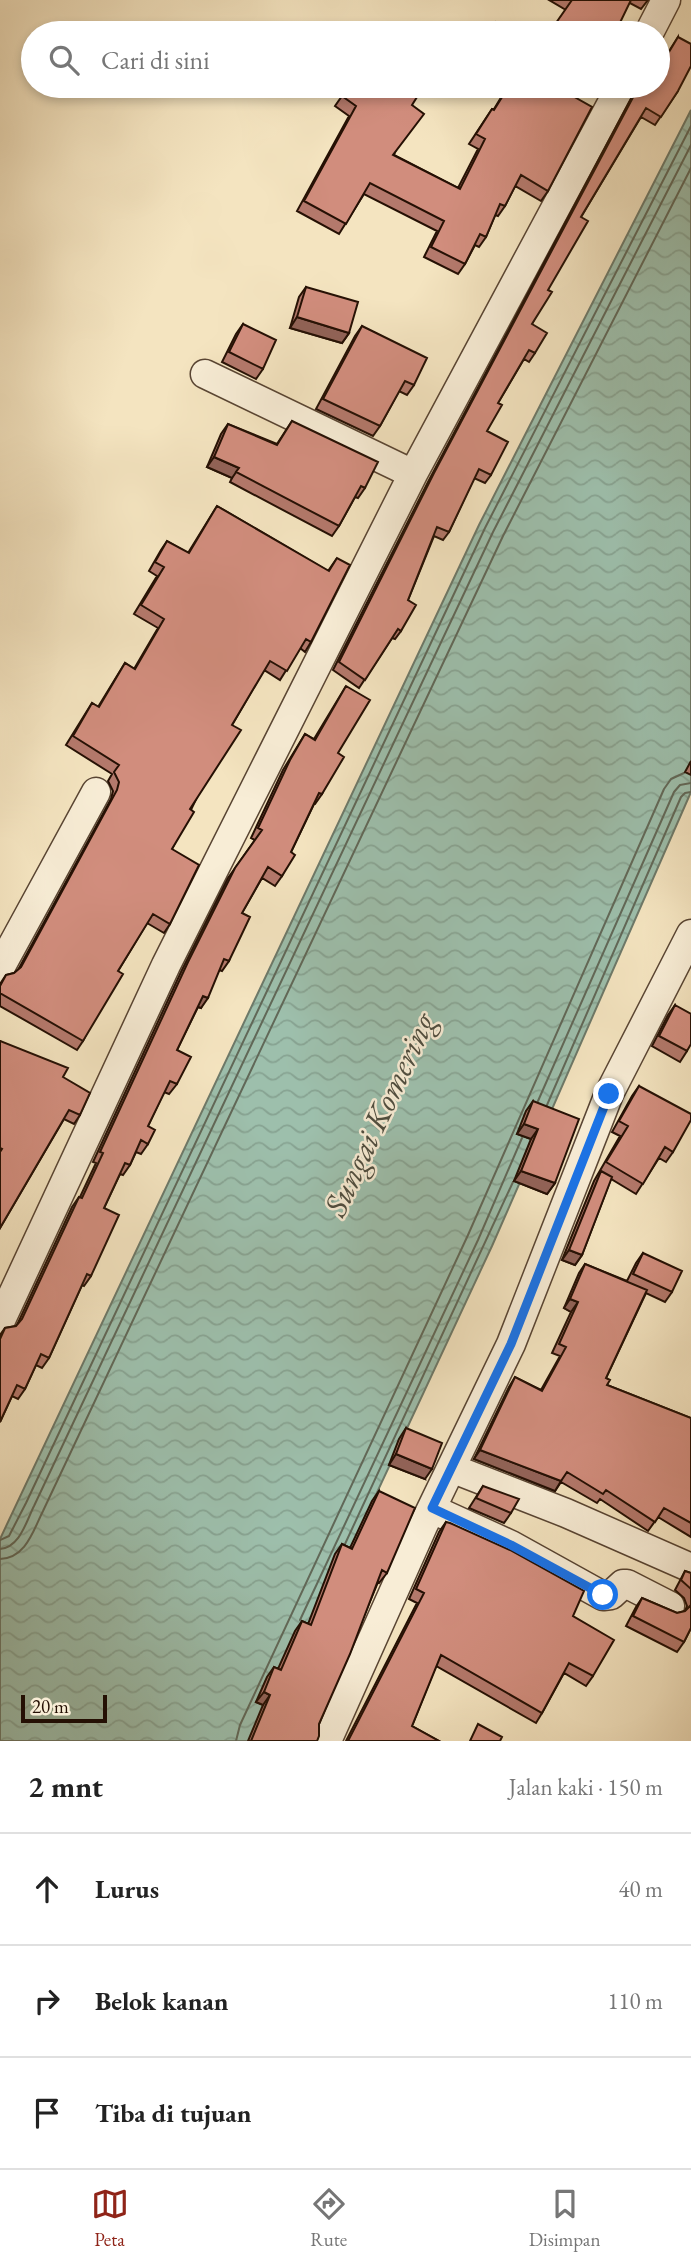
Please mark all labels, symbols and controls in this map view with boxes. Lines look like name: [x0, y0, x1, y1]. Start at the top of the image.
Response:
search box: [21, 21, 670, 98]
icon: search: [45, 41, 83, 79]
text: Cari di sini: [101, 43, 210, 77]
water label: Sungai Komering: [313, 1004, 445, 1224]
route end: [593, 1078, 624, 1109]
route start: [587, 1579, 618, 1610]
scale bar: [21, 1692, 107, 1724]
text: 20 m: [32, 1694, 69, 1719]
text: 2 mnt: [28, 1767, 103, 1806]
text: Jalan kaki · 150 m: [509, 1772, 663, 1802]
icon: ahead: [28, 1870, 66, 1908]
text: Lurus: [95, 1872, 159, 1906]
text: 40 m: [618, 1874, 663, 1904]
icon: right: [28, 1982, 66, 2020]
text: Belok kanan: [95, 1984, 229, 2018]
text: 110 m: [607, 1986, 663, 2016]
icon: arrive: [28, 2094, 66, 2132]
text: Tiba di tujuan: [95, 2096, 251, 2130]
tab: Peta: [91, 2185, 129, 2252]
tab: Rute: [310, 2185, 348, 2252]
tab: Disimpan: [529, 2185, 600, 2252]

